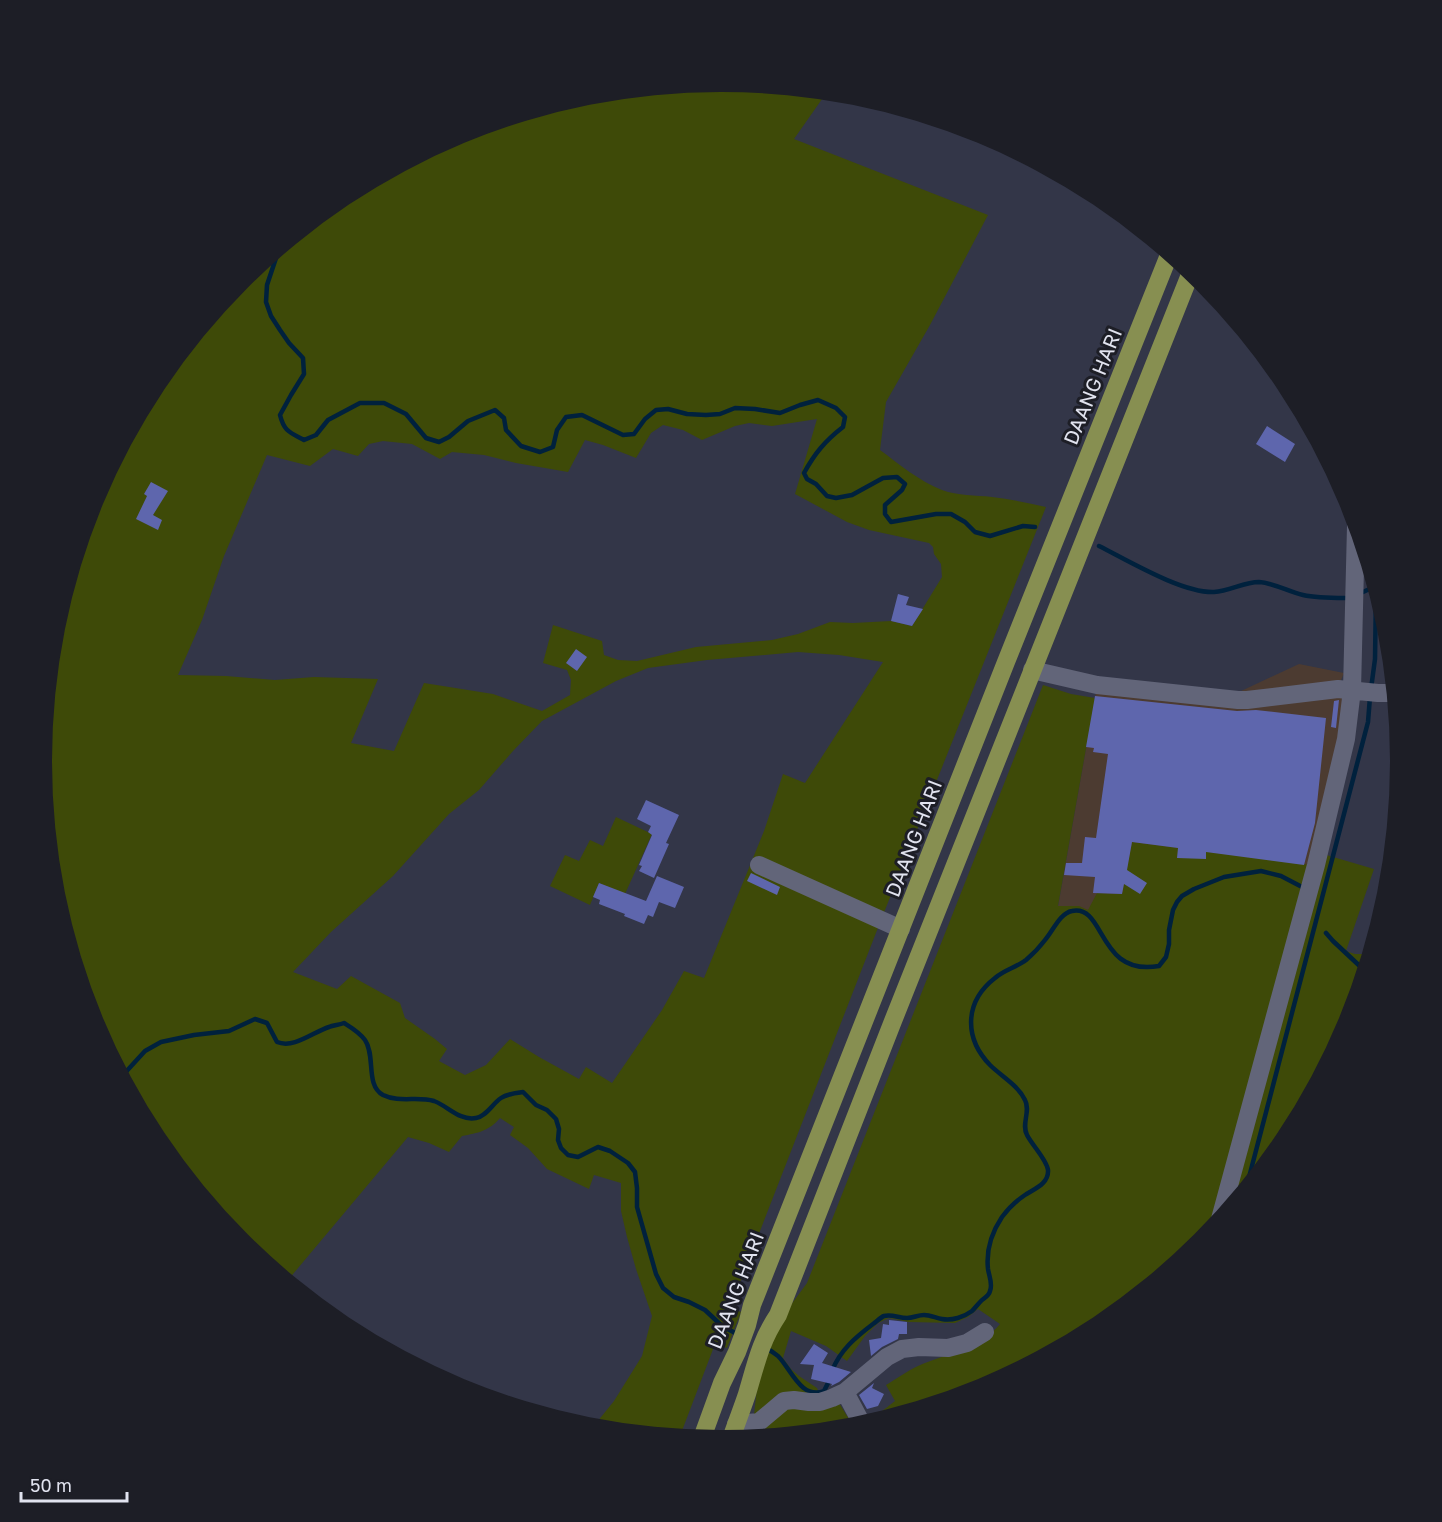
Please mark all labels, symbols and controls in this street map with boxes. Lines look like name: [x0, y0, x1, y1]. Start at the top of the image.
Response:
street label: DAANG HARI: [1058, 324, 1126, 448]
street label: DAANG HARI: [880, 776, 946, 900]
street label: DAANG HARI: [702, 1228, 768, 1352]
scale bar: [21, 1465, 128, 1503]
text: 50 m: [30, 1474, 72, 1496]

